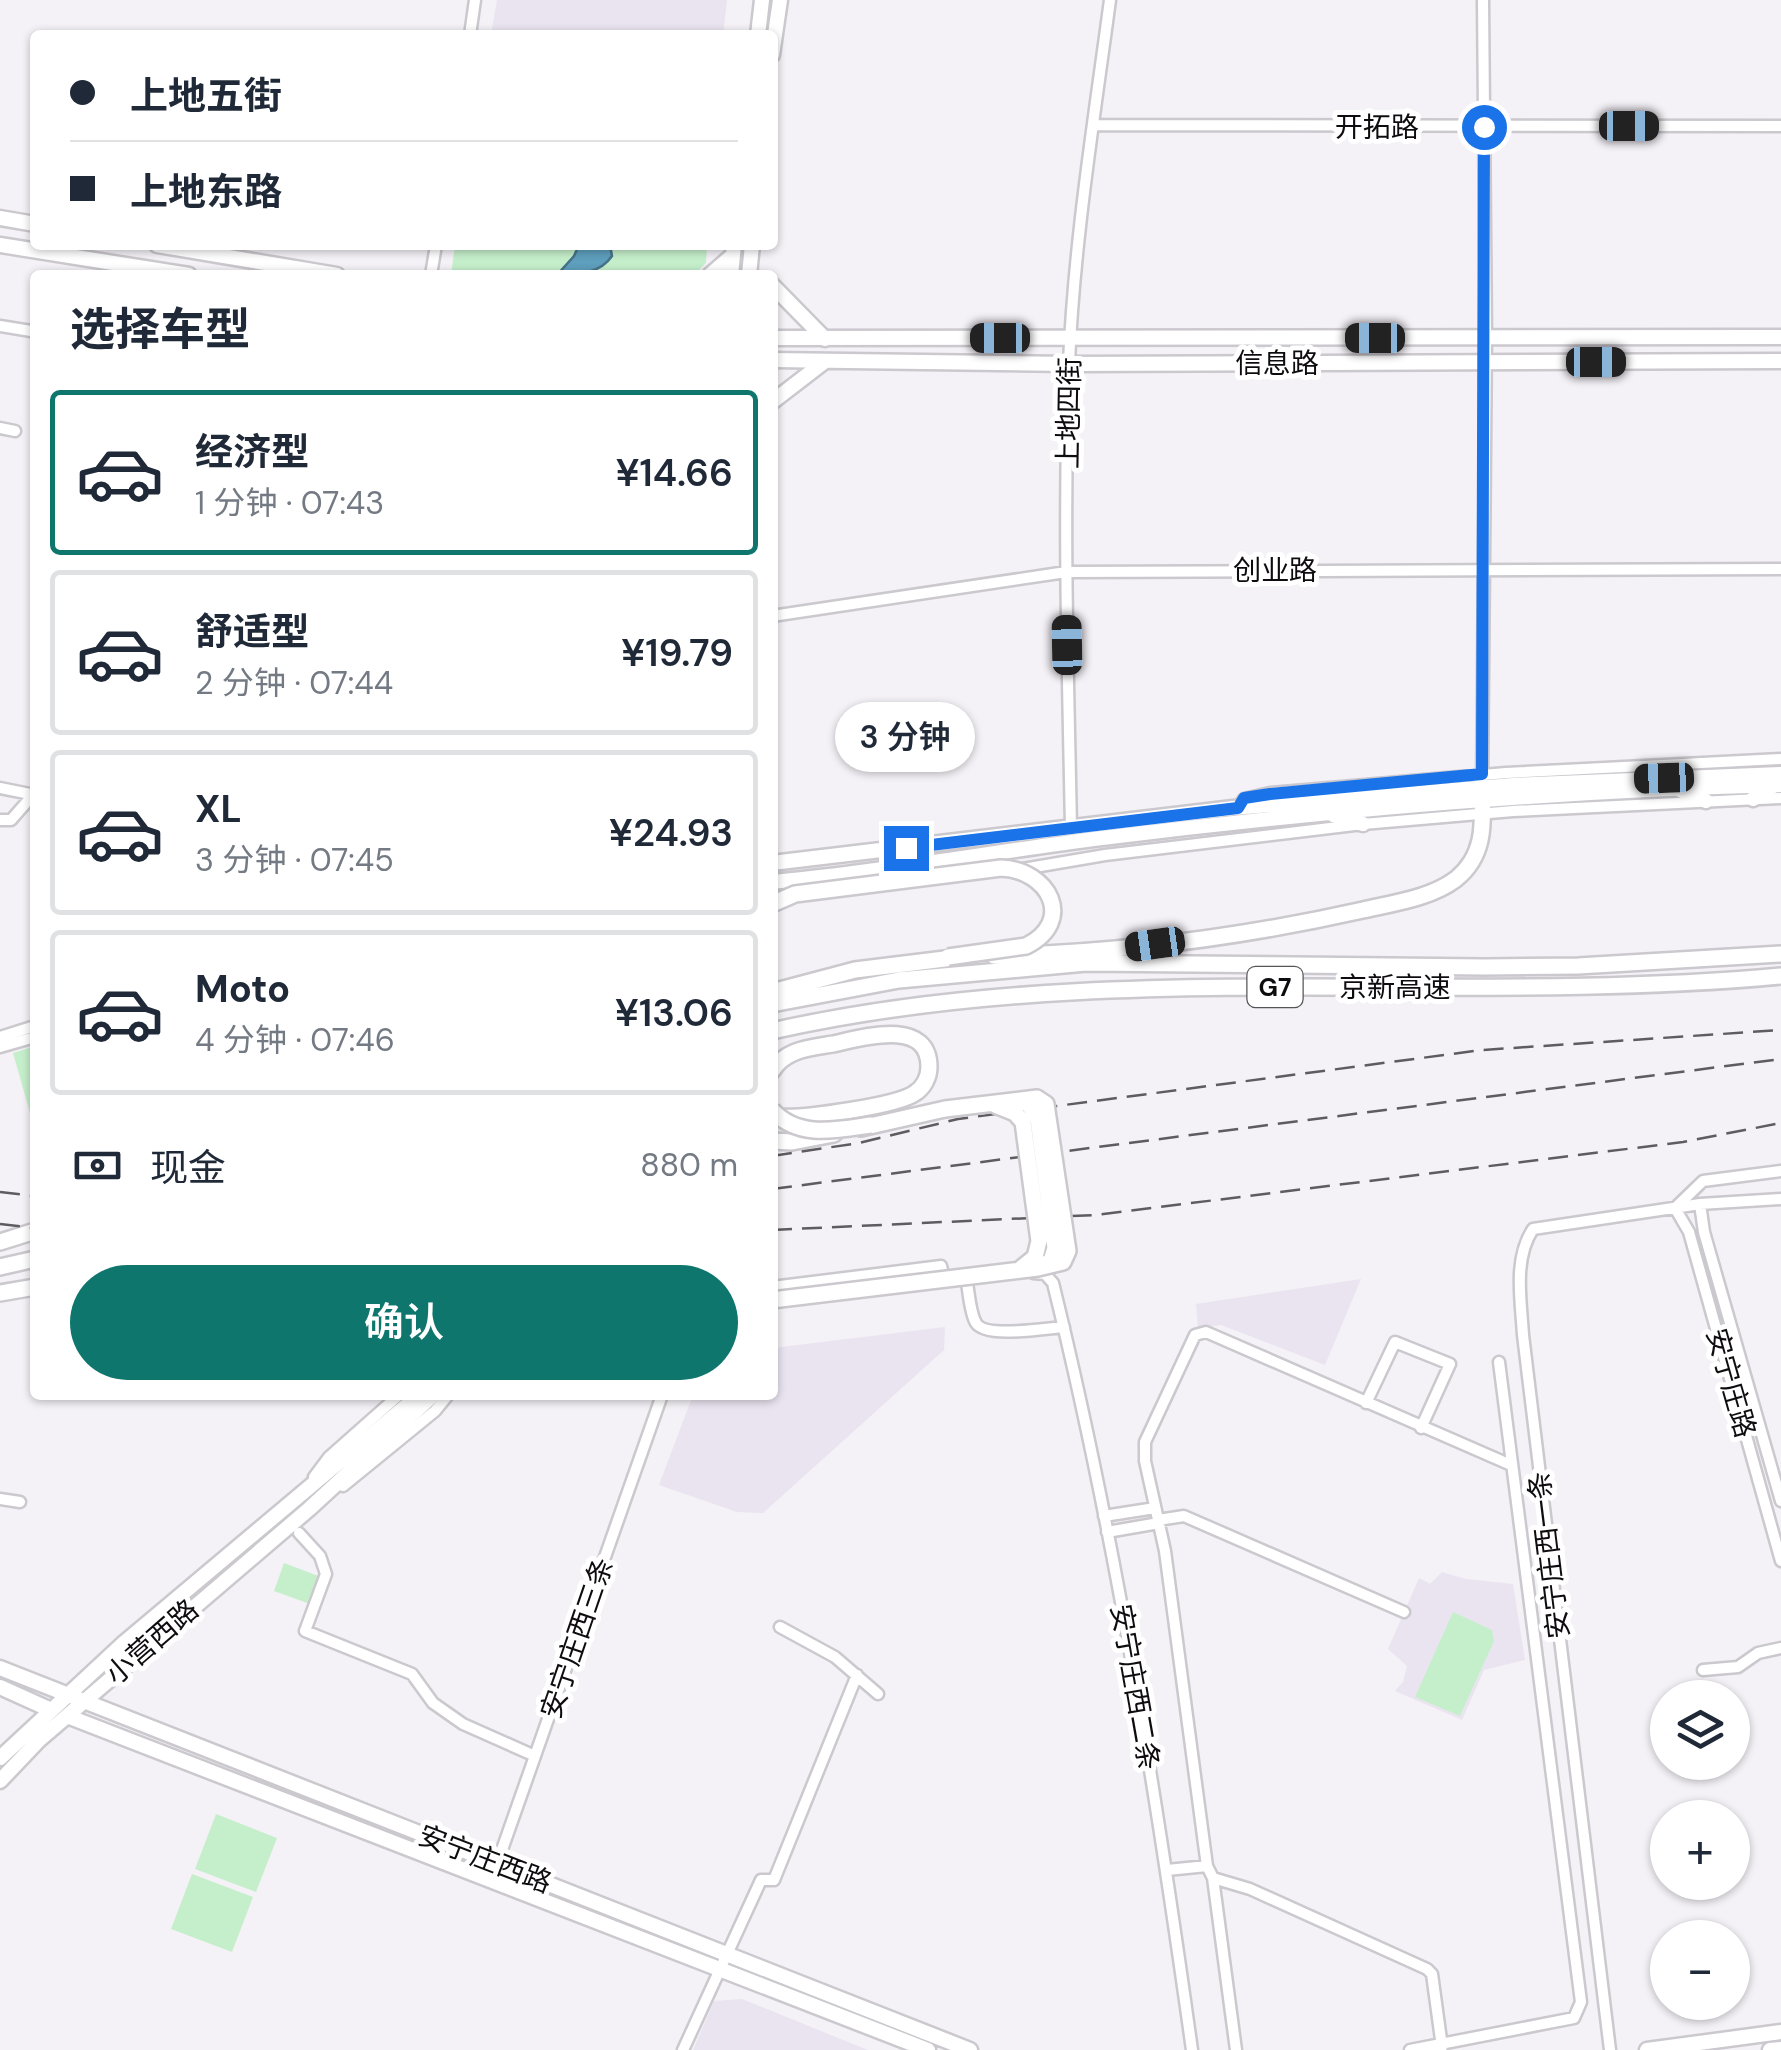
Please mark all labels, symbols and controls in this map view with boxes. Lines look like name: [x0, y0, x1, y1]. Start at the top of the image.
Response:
text: 上地五街: [130, 71, 282, 121]
route start: [1462, 105, 1507, 150]
street label: 开拓路: [1335, 109, 1419, 146]
car: [1599, 111, 1659, 141]
text: 上地东路: [130, 167, 282, 217]
text: 选择车型: [70, 300, 250, 359]
car: [970, 323, 1030, 353]
car: [1345, 323, 1405, 353]
street label: 信息路: [1235, 345, 1319, 382]
car: [1566, 347, 1626, 377]
street label: 上地四街: [1050, 357, 1088, 469]
text: 经济型: [195, 427, 309, 477]
icon: car: [75, 428, 165, 518]
text: ¥14.66: [615, 448, 733, 498]
text: 1 分钟 · 07:43: [195, 482, 384, 524]
street label: 创业路: [1233, 552, 1317, 589]
text: 舒适型: [195, 607, 309, 657]
icon: car: [75, 608, 165, 698]
car: [1051, 615, 1083, 675]
text: ¥19.79: [621, 628, 733, 678]
text: 2 分钟 · 07:44: [195, 662, 393, 704]
callout: 3 分钟: [836, 703, 976, 773]
text: 3 分钟: [860, 716, 950, 758]
car: [1633, 762, 1695, 794]
text: XL: [195, 784, 242, 834]
icon: car: [75, 788, 165, 878]
text: ¥24.93: [609, 808, 733, 858]
route end: [884, 826, 929, 871]
text: 3 分钟 · 07:45: [195, 839, 394, 881]
car: [1123, 925, 1187, 963]
text: Moto: [195, 964, 290, 1014]
road number: G7: [1248, 967, 1302, 1007]
icon: car: [75, 968, 165, 1058]
street label: 京新高速: [1339, 969, 1451, 1006]
text: ¥13.06: [615, 988, 733, 1038]
text: 4 分钟 · 07:46: [195, 1019, 395, 1061]
icon: cash: [70, 1138, 125, 1193]
text: 现金: [150, 1143, 226, 1193]
text: 880 m: [640, 1144, 738, 1186]
button: 确认: [70, 1265, 738, 1380]
street label: 安宁庄路: [1698, 1324, 1764, 1442]
street label: 安宁庄西一条: [1520, 1469, 1578, 1641]
street label: 安宁庄西三条: [532, 1553, 622, 1723]
street label: 小营西路: [98, 1591, 206, 1693]
street label: 安宁庄西二条: [1102, 1601, 1168, 1773]
map controls: [1650, 1680, 1750, 2020]
button: layers: [1650, 1680, 1750, 1780]
button: +: [1650, 1800, 1750, 1900]
street label: 安宁庄西路: [413, 1817, 557, 1901]
button: −: [1650, 1920, 1750, 2020]

